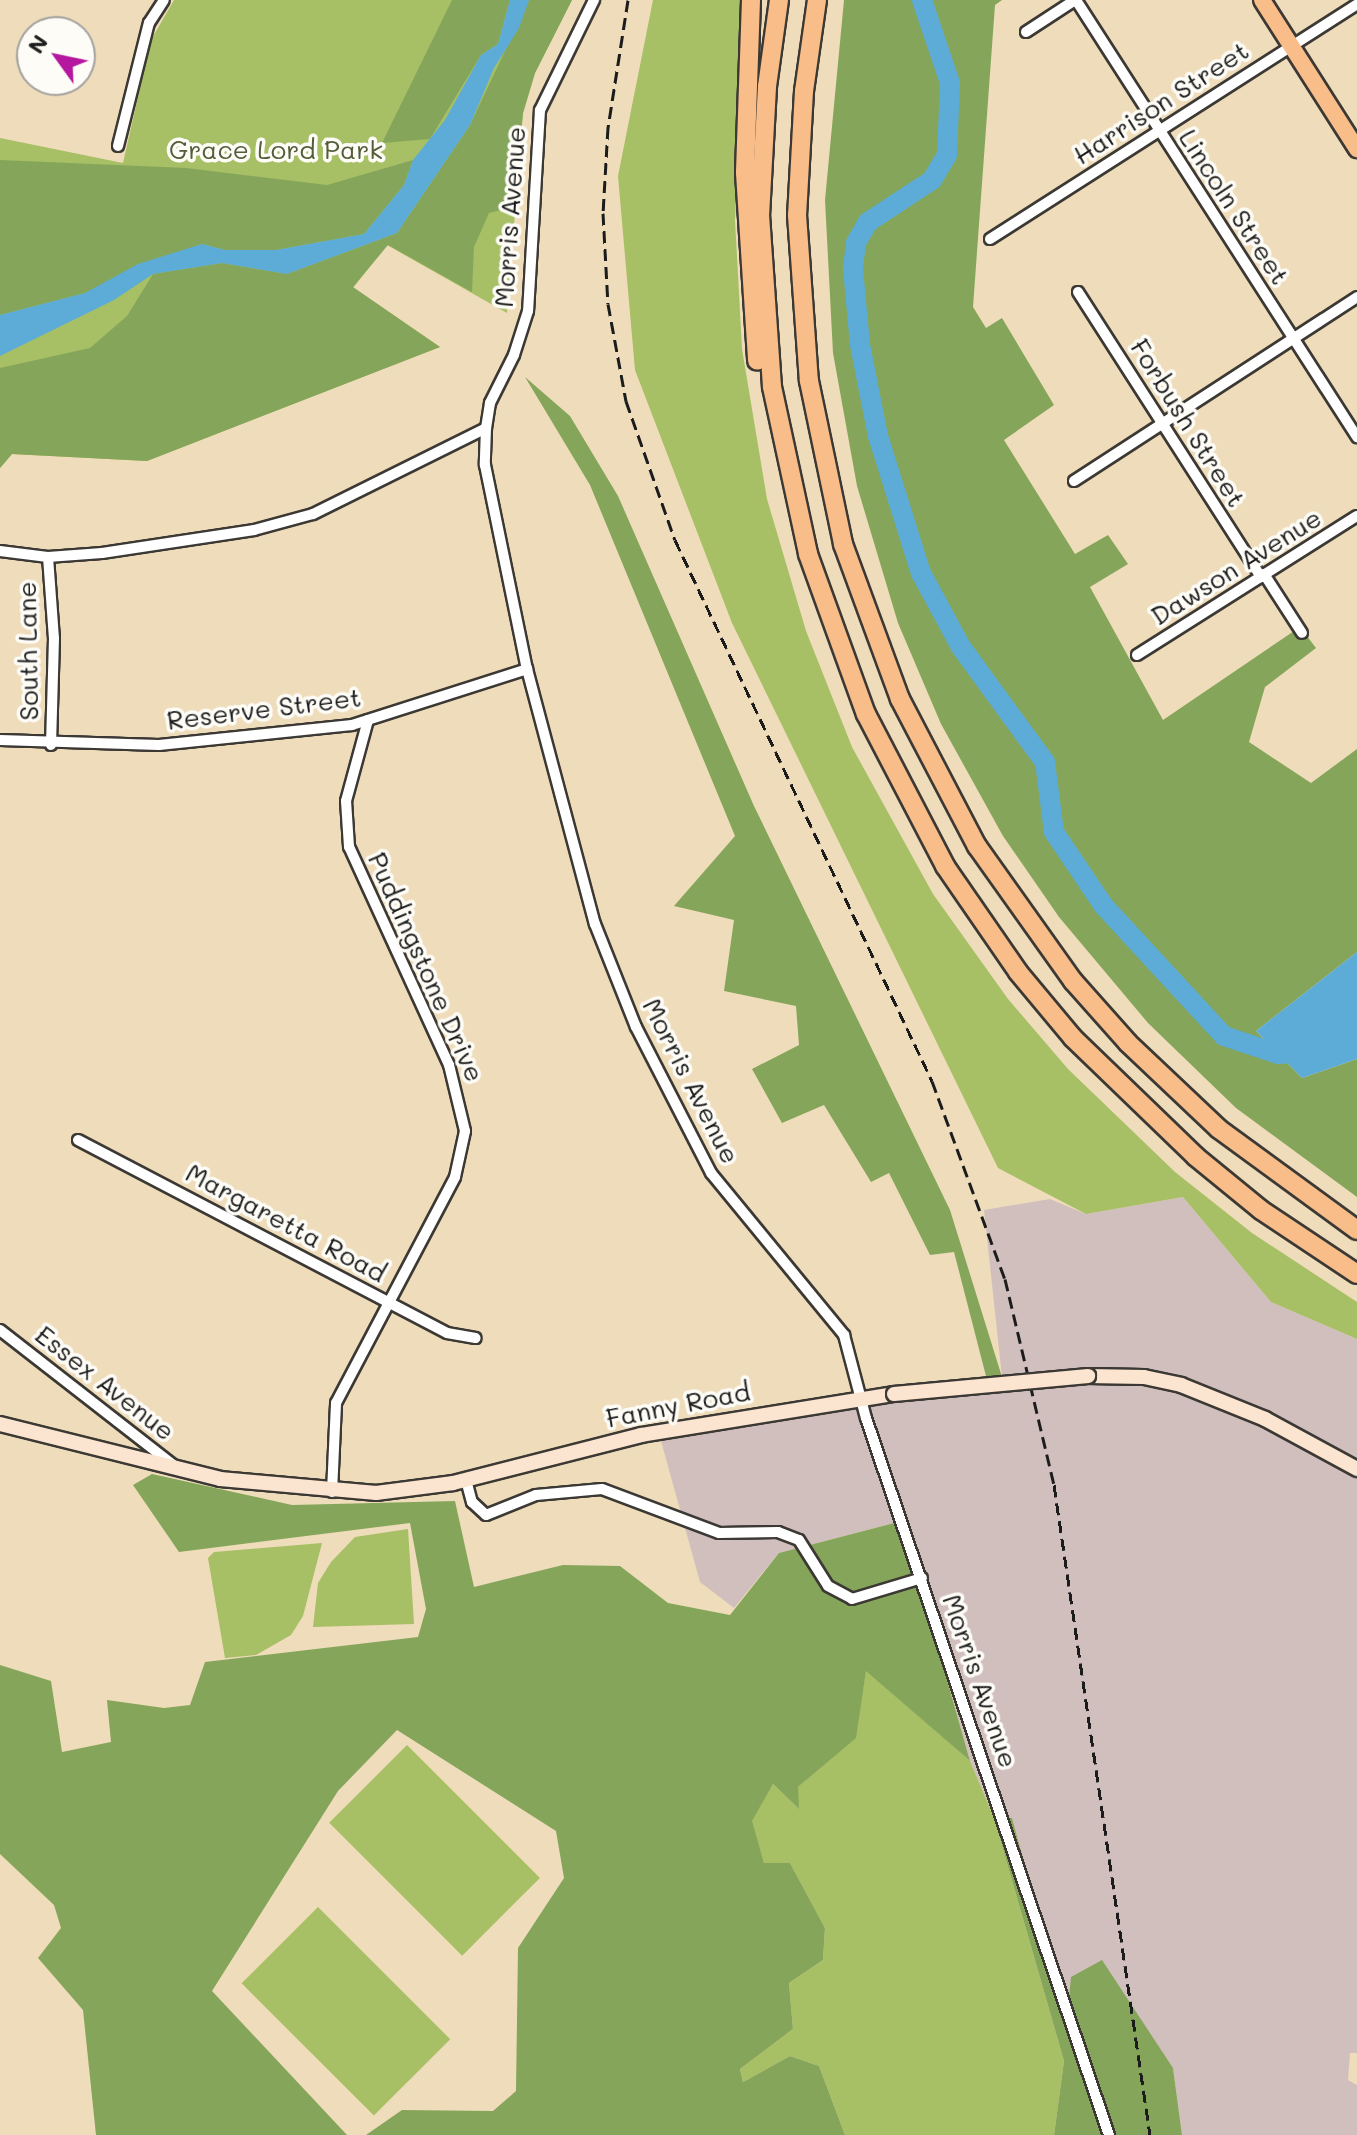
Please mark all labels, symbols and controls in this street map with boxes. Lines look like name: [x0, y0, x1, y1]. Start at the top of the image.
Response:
north arrow: [16, 16, 96, 96]
text: N: [20, 29, 54, 59]
street label: Harrison Street: [1068, 35, 1254, 171]
street label: Lincoln Street: [1172, 124, 1296, 290]
street label: Morris Avenue: [488, 126, 532, 308]
park label: Grace Lord Park: [169, 134, 383, 166]
street label: Forbush Street: [1124, 333, 1252, 513]
street label: Dawson Avenue: [1145, 502, 1327, 632]
street label: South Lane: [11, 581, 45, 721]
street label: Reserve Street: [165, 682, 363, 736]
street label: Puddingstone Drive: [361, 848, 491, 1086]
street label: Morris Avenue: [636, 993, 746, 1169]
street label: Margaretta Road: [180, 1157, 392, 1289]
street label: Essex Avenue: [29, 1319, 181, 1447]
street label: Fanny Road: [603, 1376, 753, 1434]
street label: Morris Avenue: [936, 1590, 1024, 1772]

